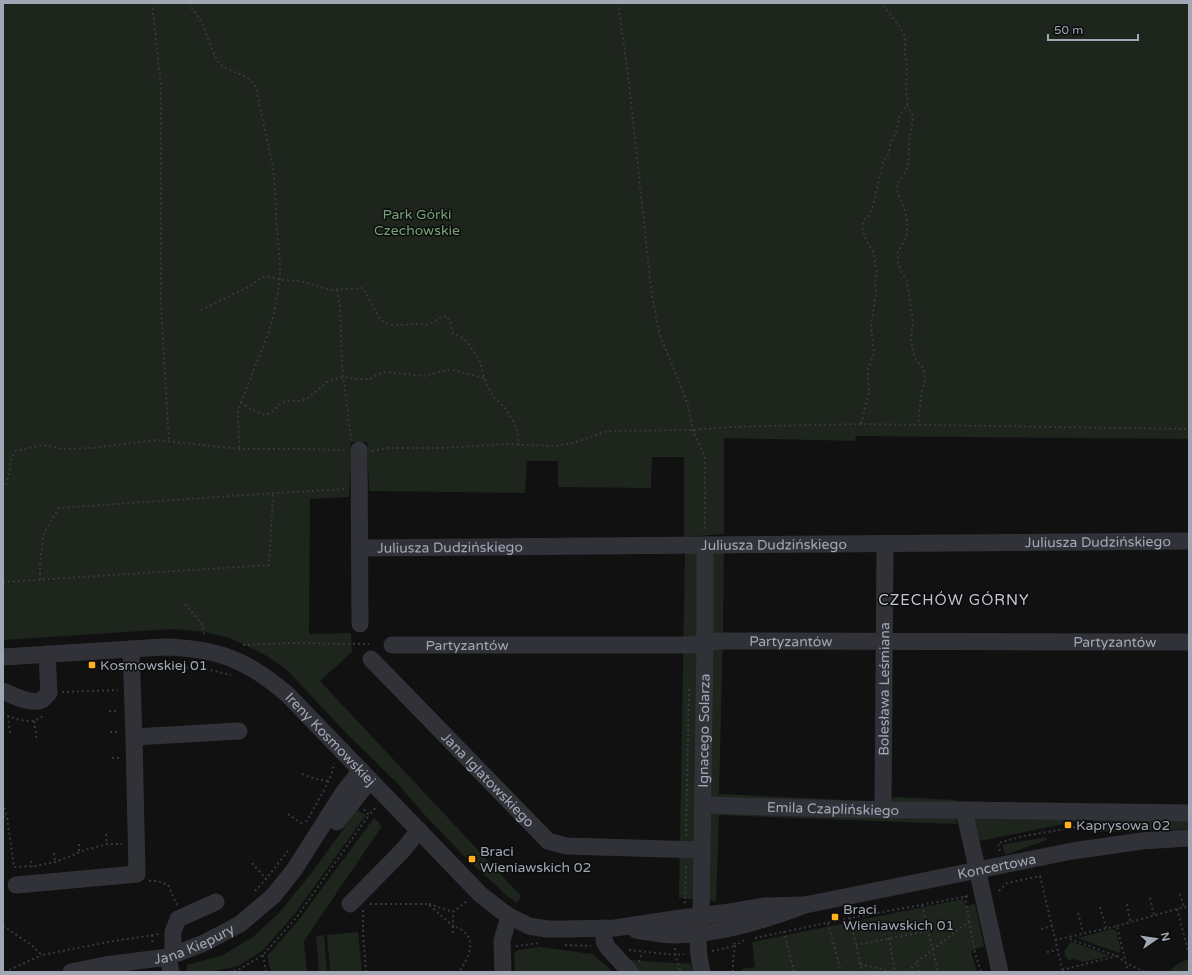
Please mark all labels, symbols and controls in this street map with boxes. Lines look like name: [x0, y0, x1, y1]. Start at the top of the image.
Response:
scale bar: [1048, 16, 1138, 42]
text: 50 m: [1054, 23, 1083, 37]
park label: Park Górki Czechowskie: [374, 206, 460, 239]
street label: Juliusza Dudzińskiego: [1025, 533, 1171, 551]
street label: Juliusza Dudzińskiego: [701, 535, 847, 554]
street label: Juliusza Dudzińskiego: [377, 538, 523, 556]
district label: CZECHÓW GÓRNY: [878, 591, 1030, 609]
street label: Bolesława Leśmiana: [875, 622, 893, 756]
street label: Partyzantów: [749, 633, 832, 650]
street label: Partyzantów: [1073, 633, 1156, 650]
street label: Partyzantów: [425, 637, 509, 654]
place label: Kosmowskiej 01: [100, 657, 208, 674]
marker: Kosmowskiej 01: [87, 660, 97, 670]
street label: Ignacego Solarza: [694, 673, 713, 788]
street label: Ireny Kosmowskiej: [282, 689, 379, 789]
street label: Jana Iglatowskiego: [438, 728, 538, 831]
street label: Emila Czaplińskiego: [767, 798, 899, 819]
place label: Kaprysowa 02: [1076, 817, 1170, 834]
marker: Kaprysowa 02: [1063, 820, 1073, 830]
place label: Braci Wieniawskich 02: [480, 843, 591, 876]
street label: Koncertowa: [956, 850, 1037, 882]
marker: Braci Wieniawskich 02: [467, 854, 477, 864]
place label: Braci Wieniawskich 01: [843, 901, 954, 934]
marker: Braci Wieniawskich 01: [830, 912, 840, 922]
north arrow: [1136, 919, 1176, 959]
street label: Jana Kiepury: [153, 920, 238, 967]
text: N: [1158, 931, 1173, 943]

